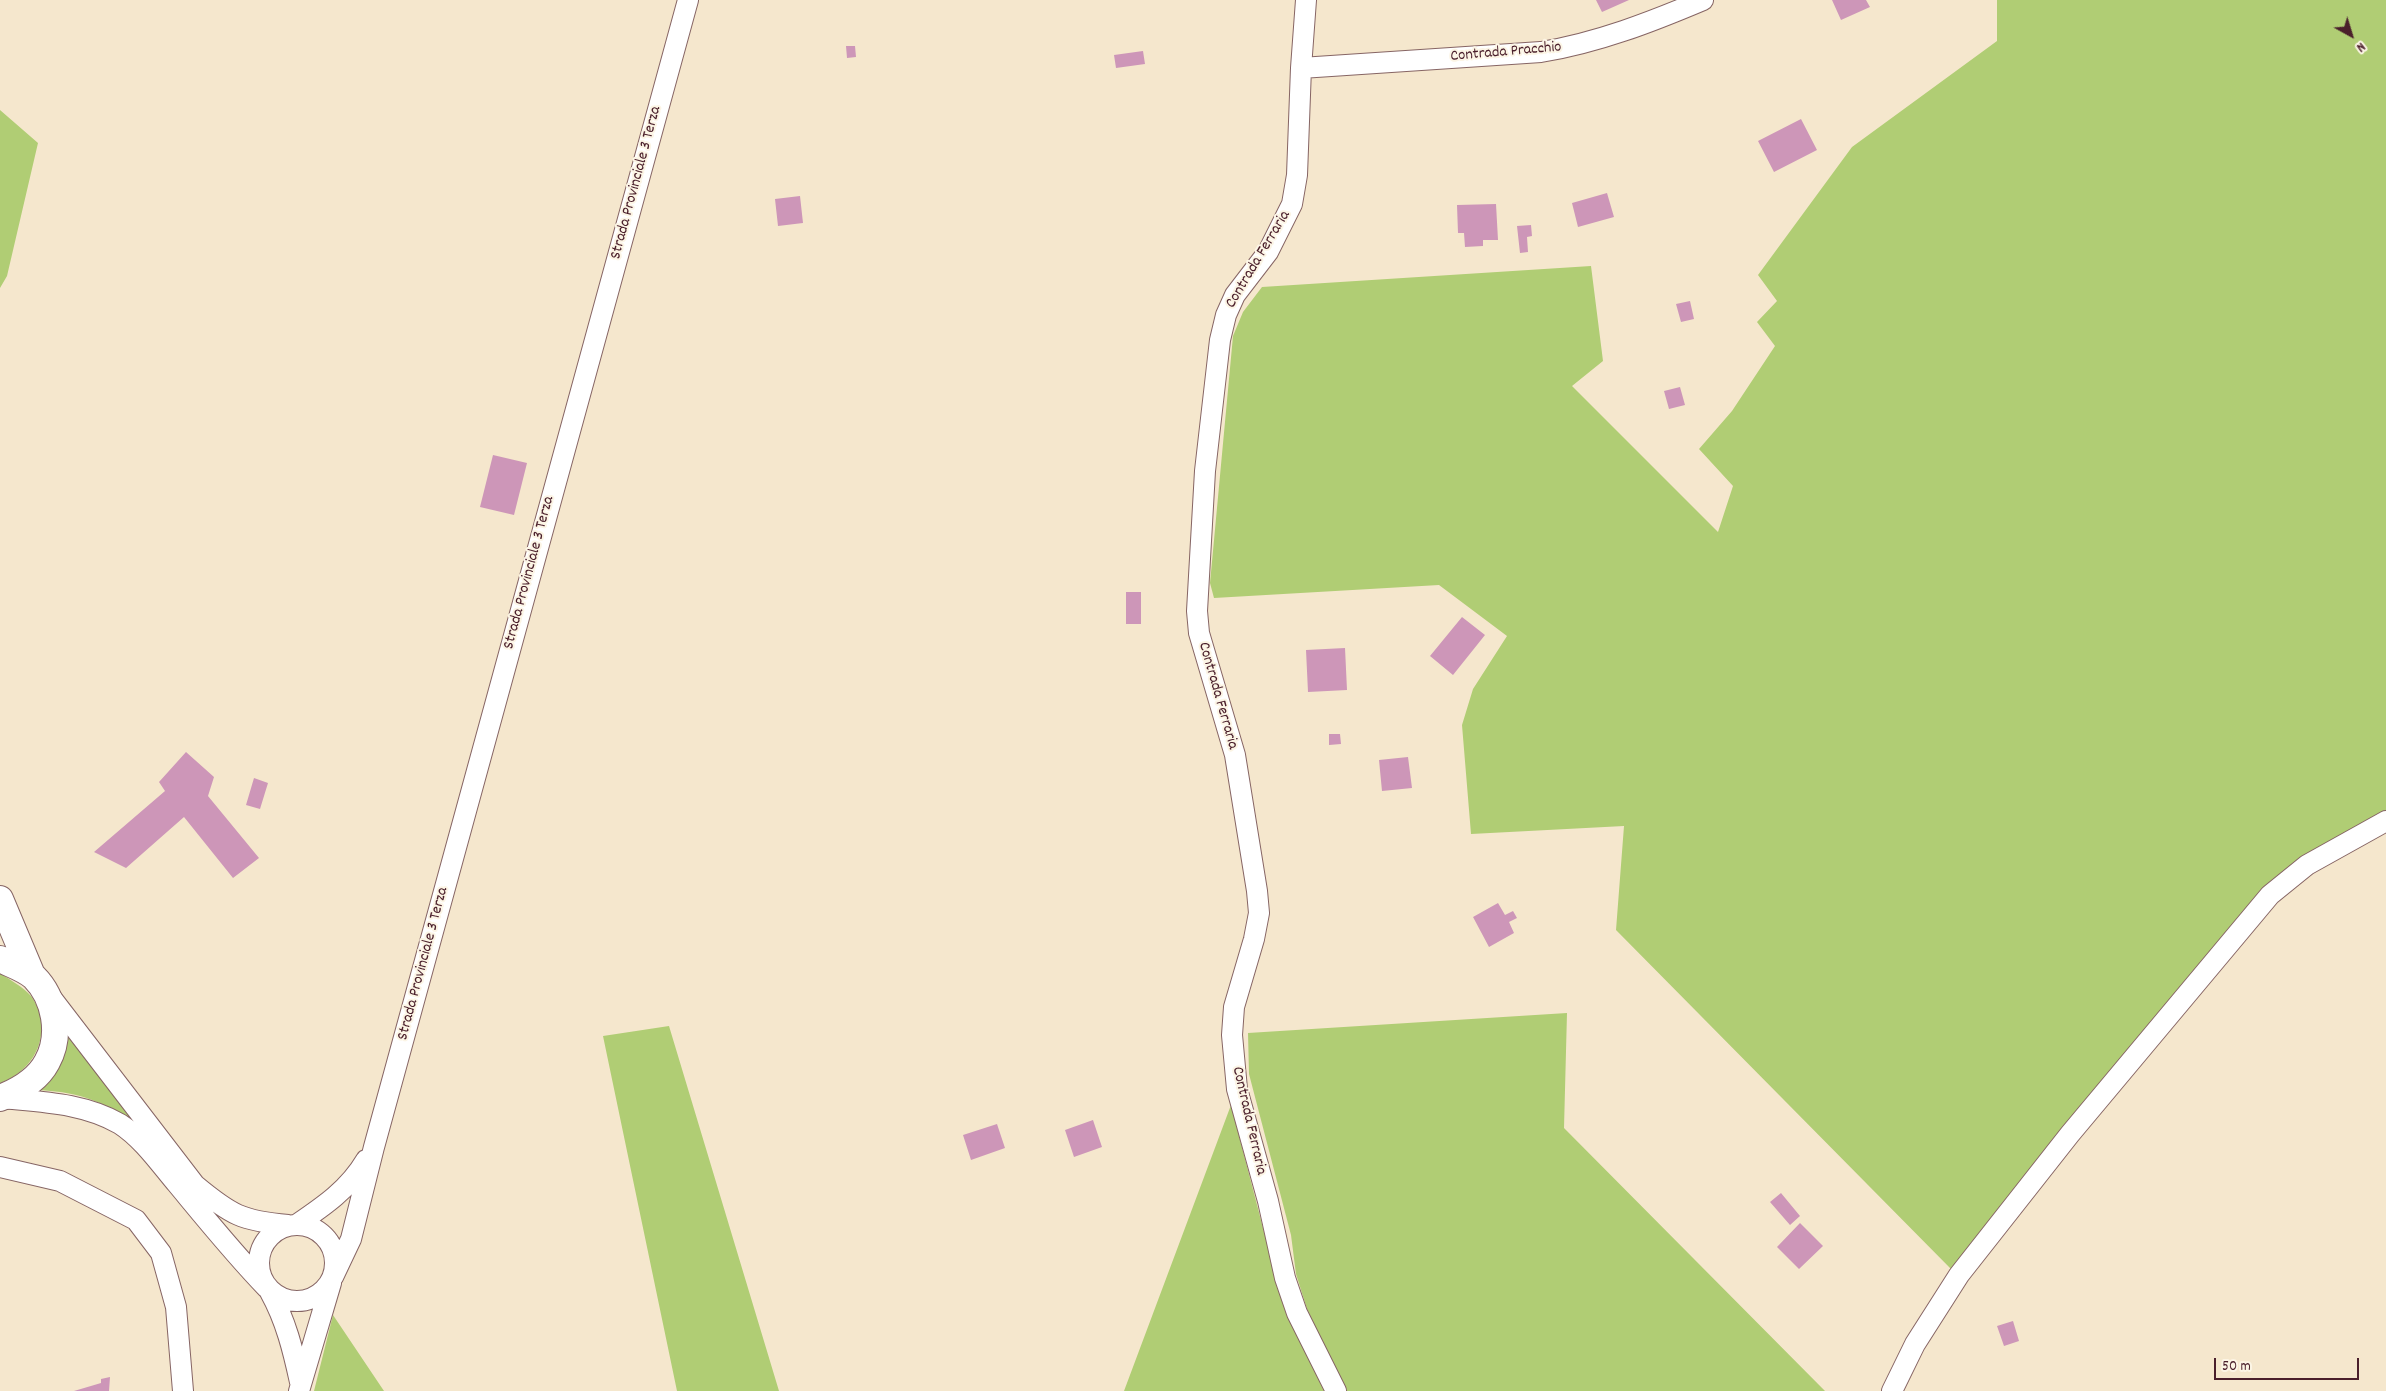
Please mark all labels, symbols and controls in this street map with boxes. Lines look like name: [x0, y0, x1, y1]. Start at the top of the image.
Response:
north arrow: [2326, 10, 2376, 60]
text: N: [2351, 37, 2369, 57]
street label: Contrada Pracchio: [1450, 39, 1562, 67]
street label: Strada Provinciale 3 Terza: [607, 104, 667, 262]
street label: Contrada Ferraria: [1222, 208, 1296, 312]
street label: Strada Provinciale 3 Terza: [500, 494, 560, 652]
street label: Contrada Ferraria: [1193, 640, 1241, 752]
street label: Strada Provinciale 3 Terza: [394, 885, 454, 1043]
street label: Contrada Ferraria: [1226, 1065, 1270, 1177]
scale bar: [2216, 1348, 2361, 1380]
text: 50 m: [2222, 1356, 2251, 1378]

